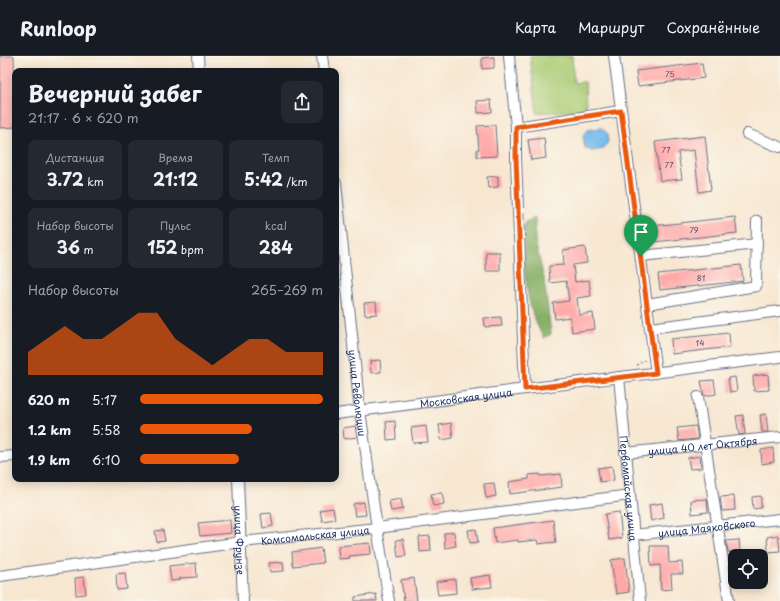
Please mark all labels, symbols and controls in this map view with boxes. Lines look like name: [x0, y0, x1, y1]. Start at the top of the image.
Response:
text: Runloop: [20, 14, 97, 42]
text: Карта: [515, 17, 556, 38]
text: Маршрут: [578, 17, 644, 38]
text: Сохранённые: [666, 17, 760, 38]
house number: 75: [665, 68, 675, 80]
text: Вечерний забег: [28, 76, 202, 109]
button: share: [281, 81, 323, 123]
text: 21:17 · 6 × 620 m: [28, 108, 139, 127]
house number: 77: [662, 144, 671, 156]
text: Дистанция: [46, 149, 104, 166]
text: Время: [158, 149, 193, 166]
text: Темп: [262, 149, 290, 166]
house number: 77: [665, 159, 674, 171]
text: 3.72: [47, 166, 84, 192]
text: 21:12: [153, 166, 198, 192]
text: 5:42: [244, 166, 283, 192]
text: km: [84, 173, 104, 190]
text: /km: [283, 173, 308, 190]
pin: [624, 215, 658, 256]
text: Набор высоты: [37, 217, 114, 234]
text: Пульс: [160, 217, 191, 234]
text: kcal: [265, 217, 287, 234]
icon: arrive: [630, 221, 652, 243]
house number: 79: [689, 224, 699, 236]
text: 36: [57, 234, 80, 260]
text: 152: [147, 234, 177, 260]
text: 284: [259, 234, 293, 260]
text: m: [80, 241, 94, 258]
text: bpm: [177, 241, 204, 258]
house number: 81: [697, 272, 706, 284]
text: Набор высоты: [28, 280, 119, 299]
text: 265–269 m: [251, 280, 323, 299]
house number: 14: [696, 337, 704, 349]
street label: улица Революции: [346, 349, 371, 437]
street label: Московская улица: [419, 383, 514, 410]
text: 620 m: [28, 390, 70, 409]
text: 5:17: [92, 390, 117, 409]
text: 1.2 km: [28, 420, 71, 439]
text: 5:58: [92, 420, 121, 439]
street label: улица 40 лет Октября: [647, 432, 758, 458]
street label: Первомайская улица: [617, 435, 642, 543]
text: 1.9 km: [28, 450, 70, 469]
text: 6:10: [92, 450, 120, 469]
street label: улица Фрунзе: [232, 505, 249, 575]
street label: улица Маяковского: [657, 514, 756, 540]
street label: Комсомольская улица: [260, 521, 371, 547]
map controls: [728, 549, 768, 589]
button: locate: [728, 549, 768, 589]

